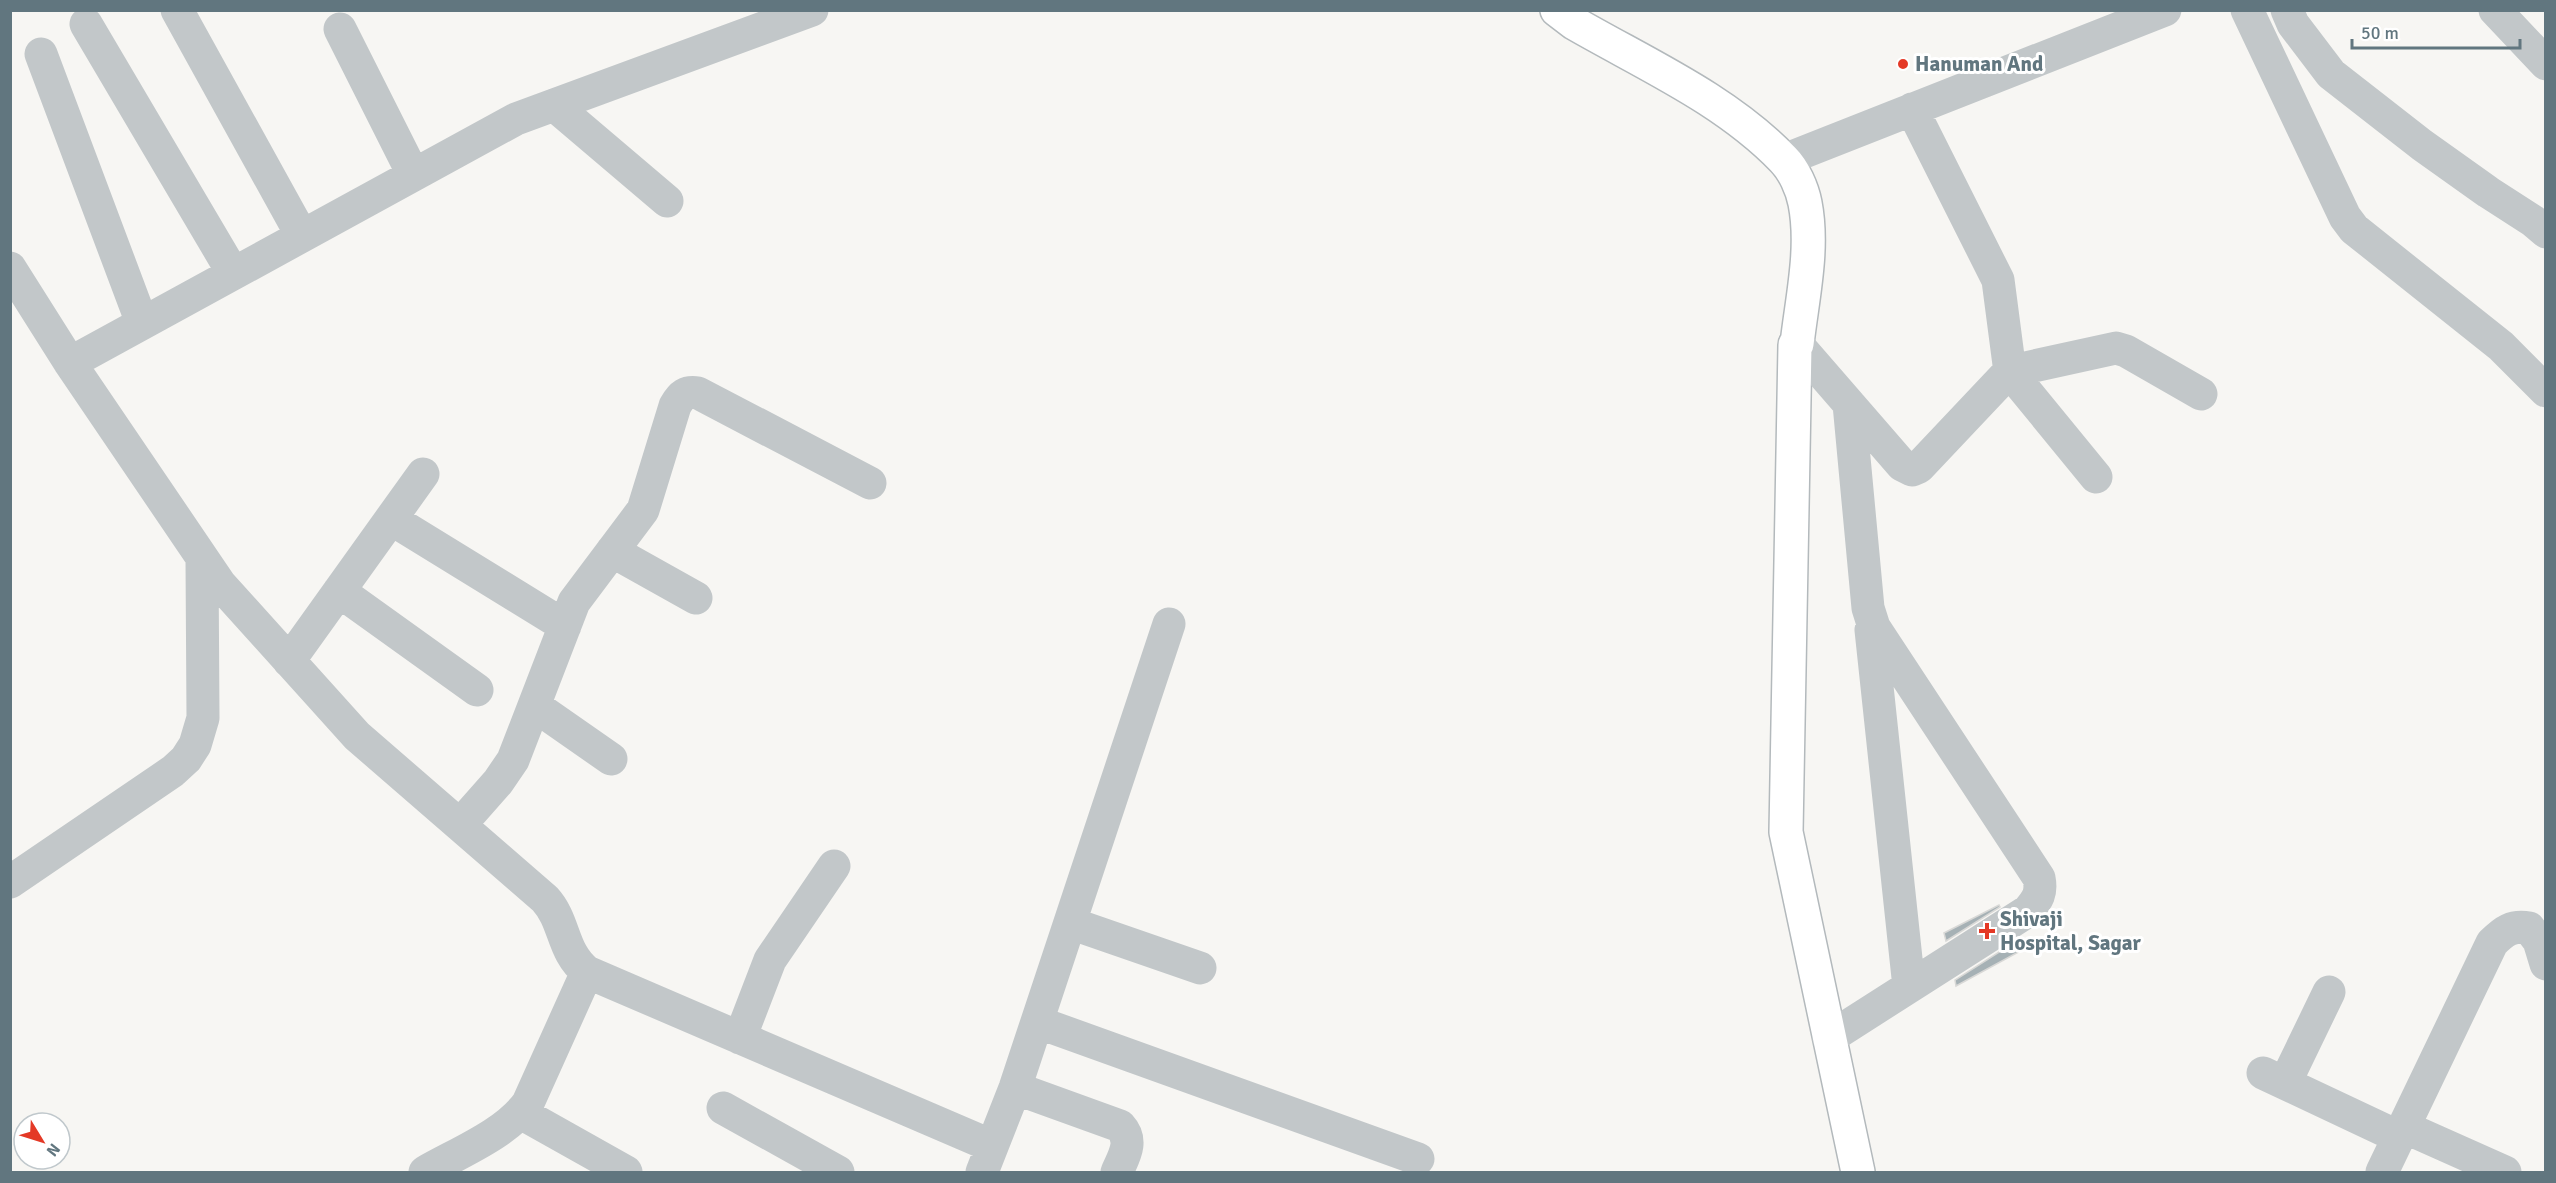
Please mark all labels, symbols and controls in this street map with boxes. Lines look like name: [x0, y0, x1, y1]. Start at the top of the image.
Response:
scale bar: [2352, 12, 2520, 50]
text: 50 m: [2361, 22, 2399, 44]
place label: Hanuman And: [1915, 51, 2043, 77]
marker: Hanuman And: [1896, 57, 1910, 71]
place label: Shivaji Hospital, Sagar: [2000, 906, 2142, 956]
marker: Shivaji Hospital, Sagar: [1978, 922, 1996, 940]
north arrow: [12, 1111, 72, 1171]
text: N: [42, 1139, 64, 1160]

